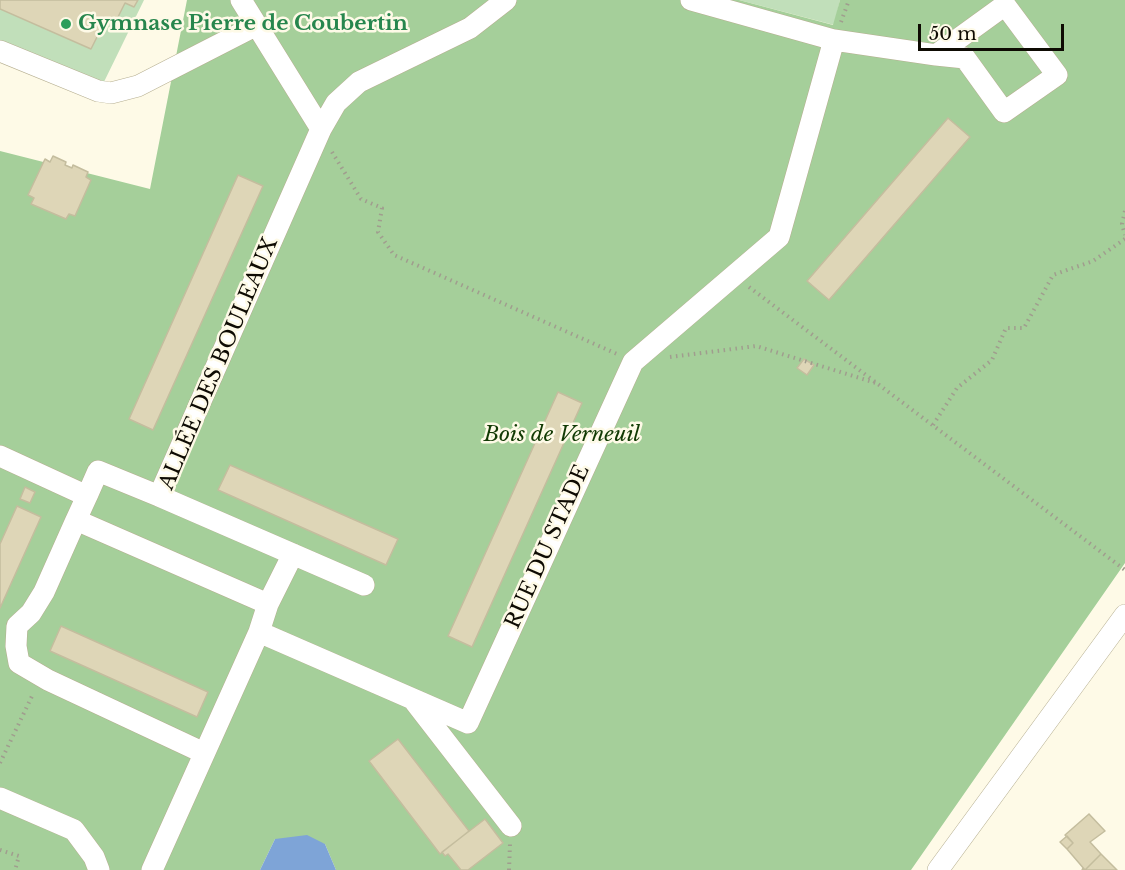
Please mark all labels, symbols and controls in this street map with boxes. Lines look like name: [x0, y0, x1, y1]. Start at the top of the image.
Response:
place label: Gymnase Pierre de Coubertin: [78, 11, 408, 37]
scale bar: [921, 12, 1066, 50]
marker: Gymnase Pierre de Coubertin: [59, 17, 73, 31]
text: 50 m: [929, 23, 977, 45]
street label: ALLÉE DES BOULEAUX: [154, 234, 284, 494]
park label: Bois de Verneuil: [484, 422, 640, 448]
street label: RUE DU STADE: [501, 461, 595, 633]

